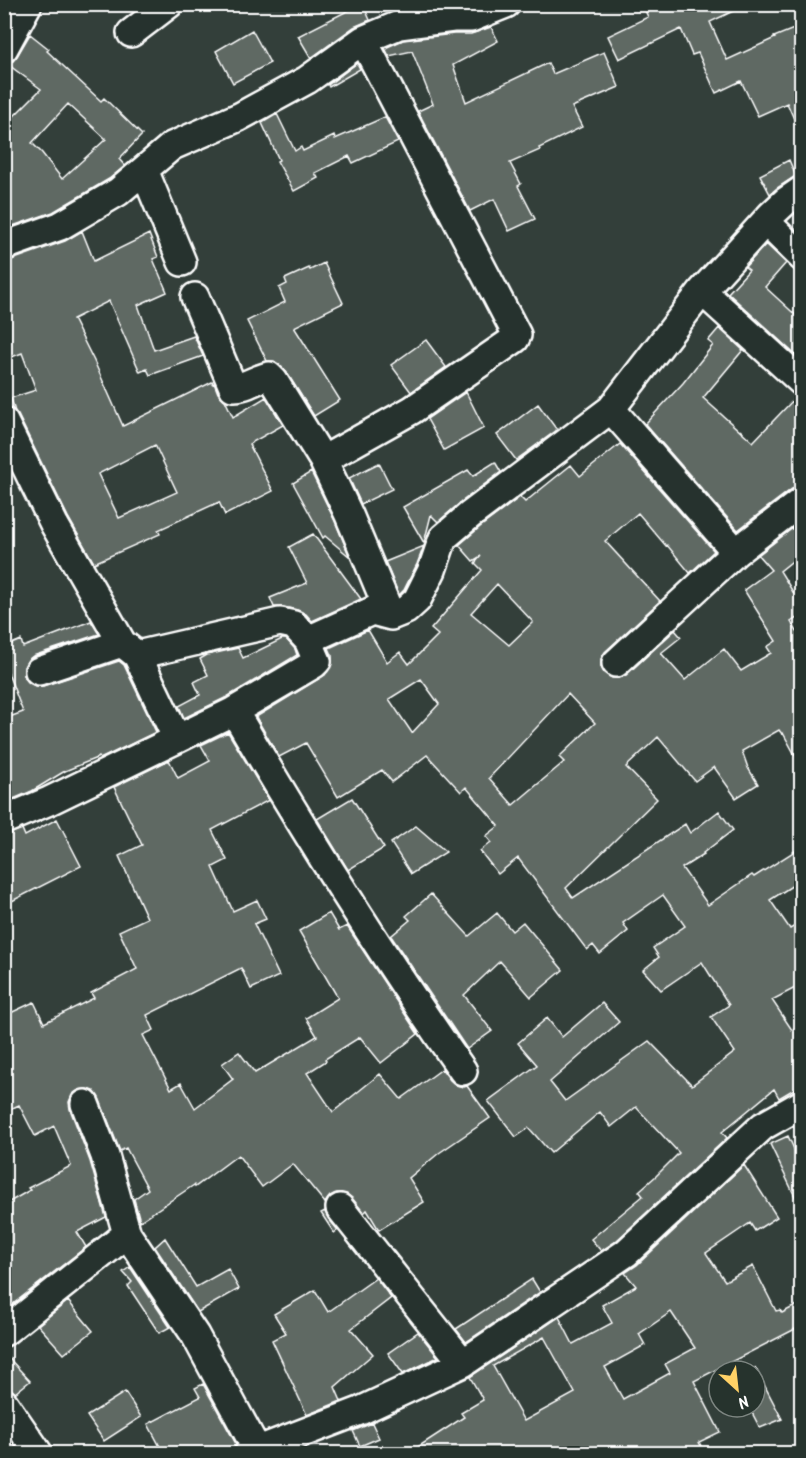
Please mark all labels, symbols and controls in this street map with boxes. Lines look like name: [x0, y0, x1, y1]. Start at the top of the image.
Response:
north arrow: [707, 1359, 767, 1419]
text: N: [733, 1388, 753, 1414]

